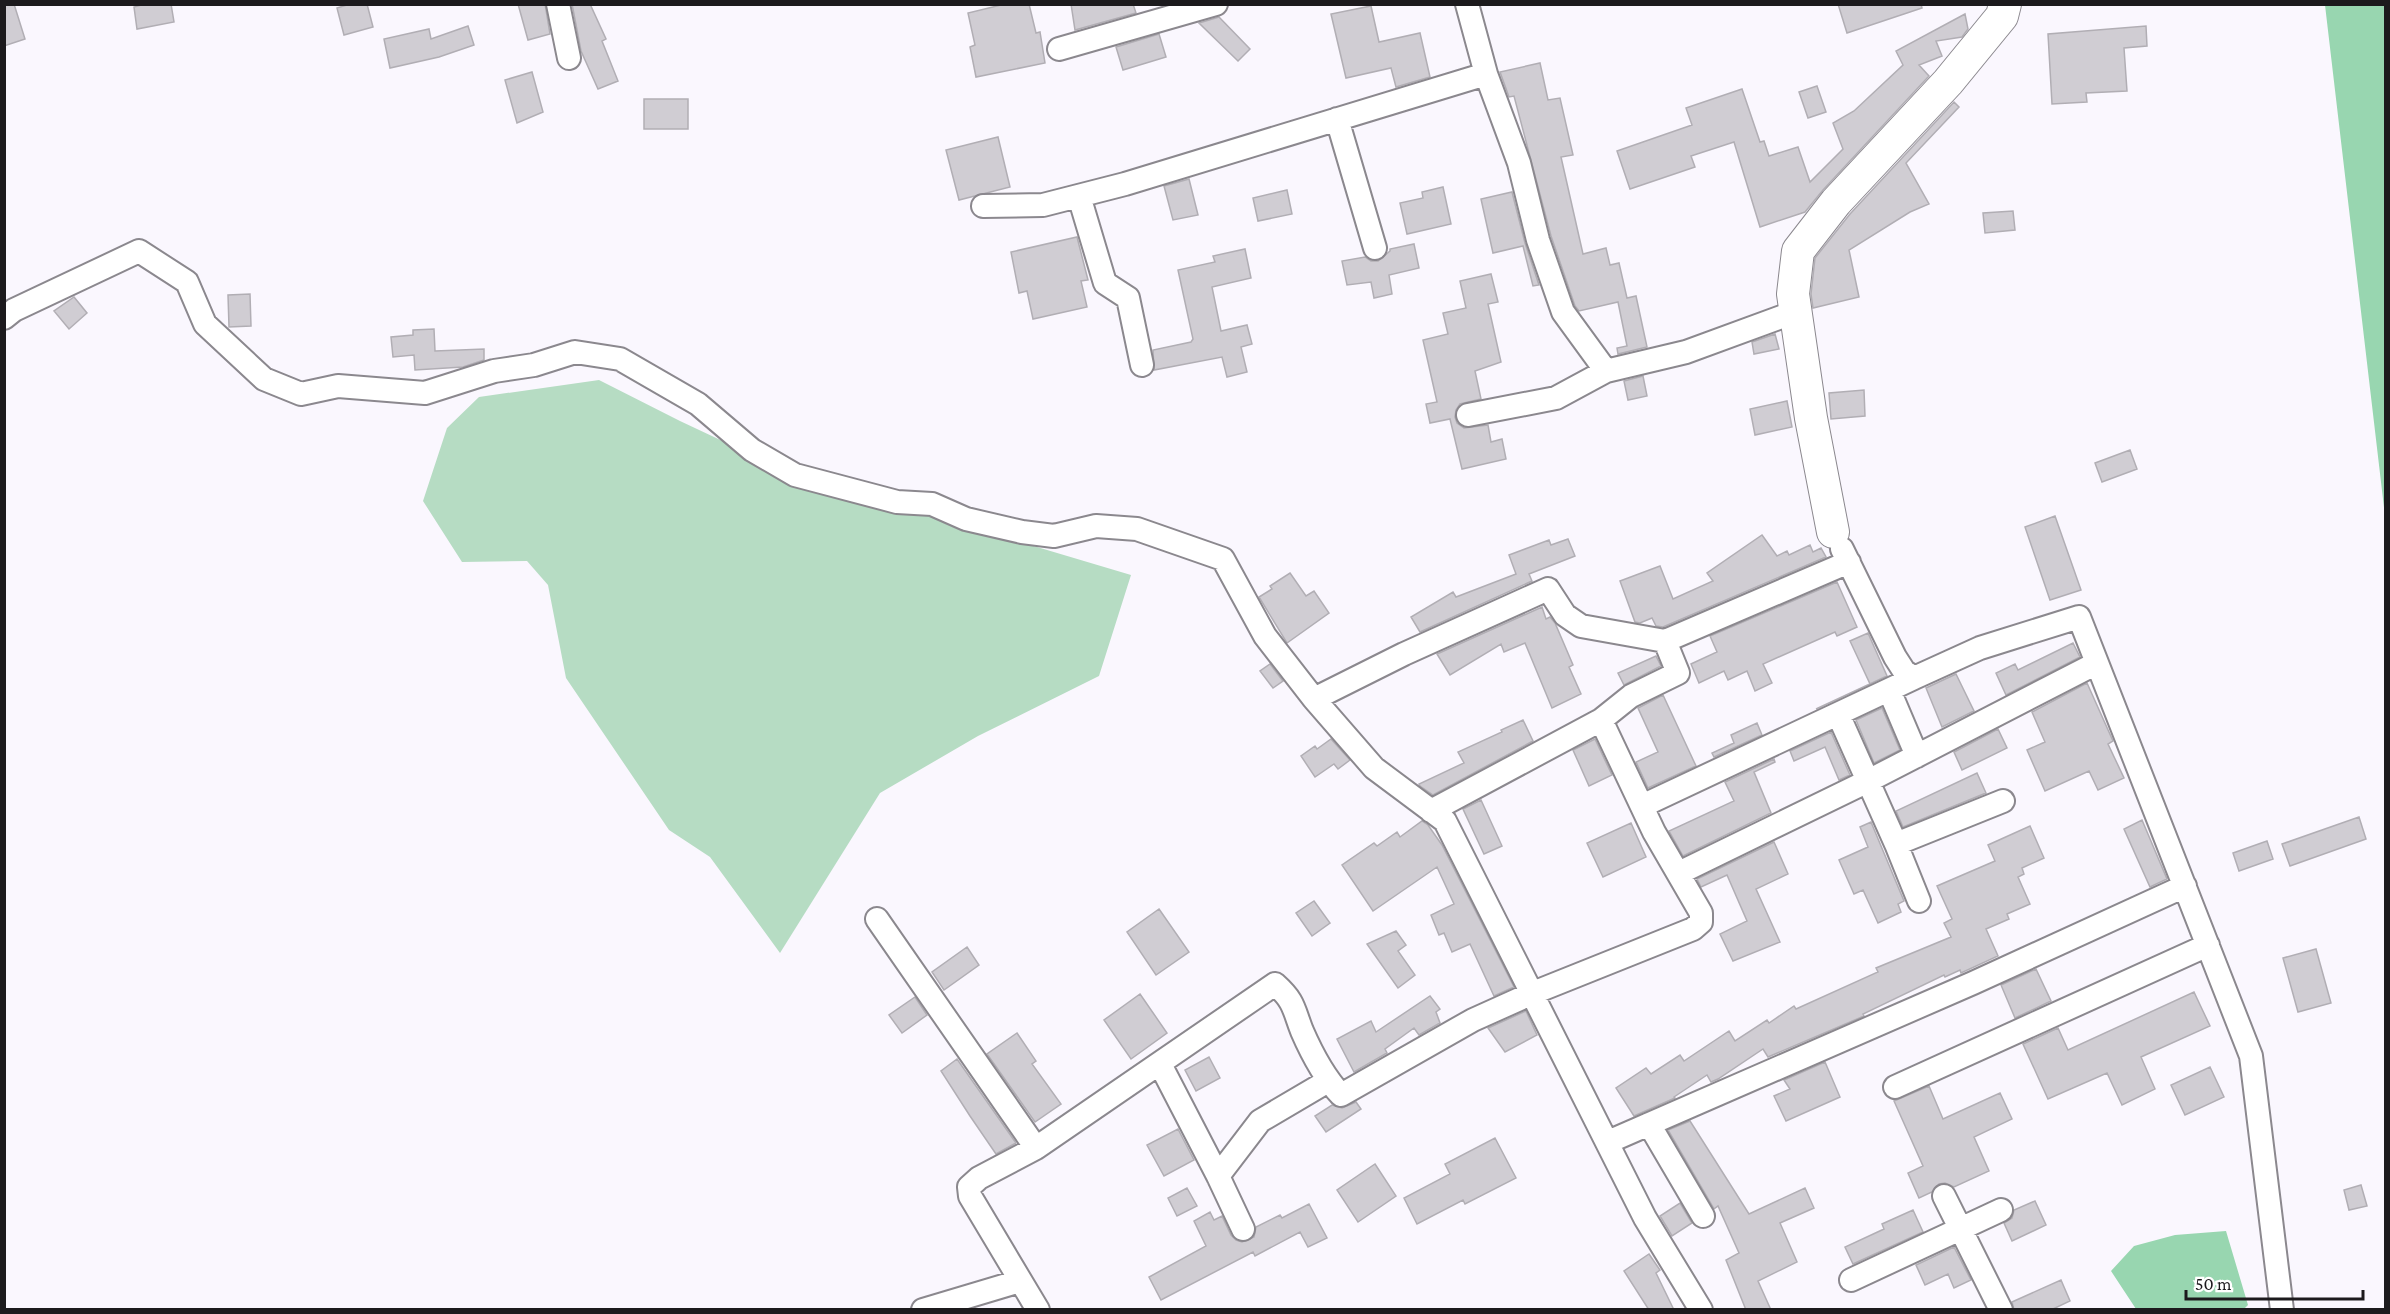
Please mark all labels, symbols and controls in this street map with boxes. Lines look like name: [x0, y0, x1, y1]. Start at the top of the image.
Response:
scale bar: [2186, 1263, 2363, 1301]
text: 50 m: [2195, 1274, 2232, 1294]

